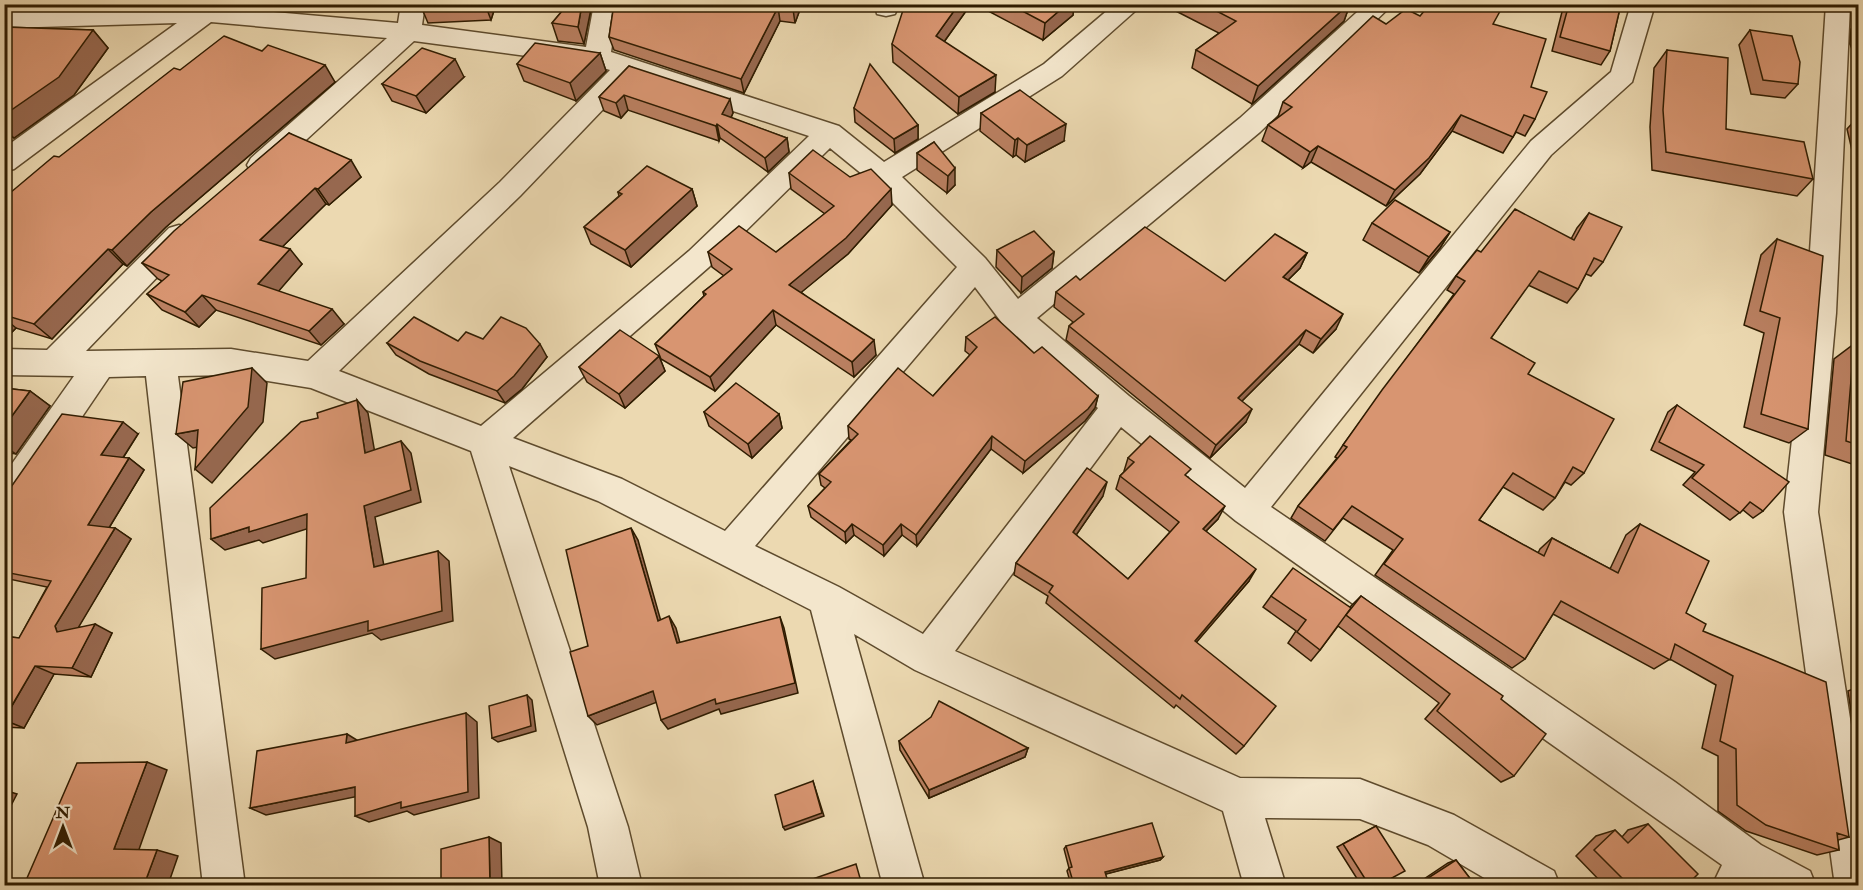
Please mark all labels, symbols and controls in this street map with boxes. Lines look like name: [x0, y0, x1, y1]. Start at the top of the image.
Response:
north arrow: [33, 797, 93, 857]
text: N: [55, 803, 71, 823]

